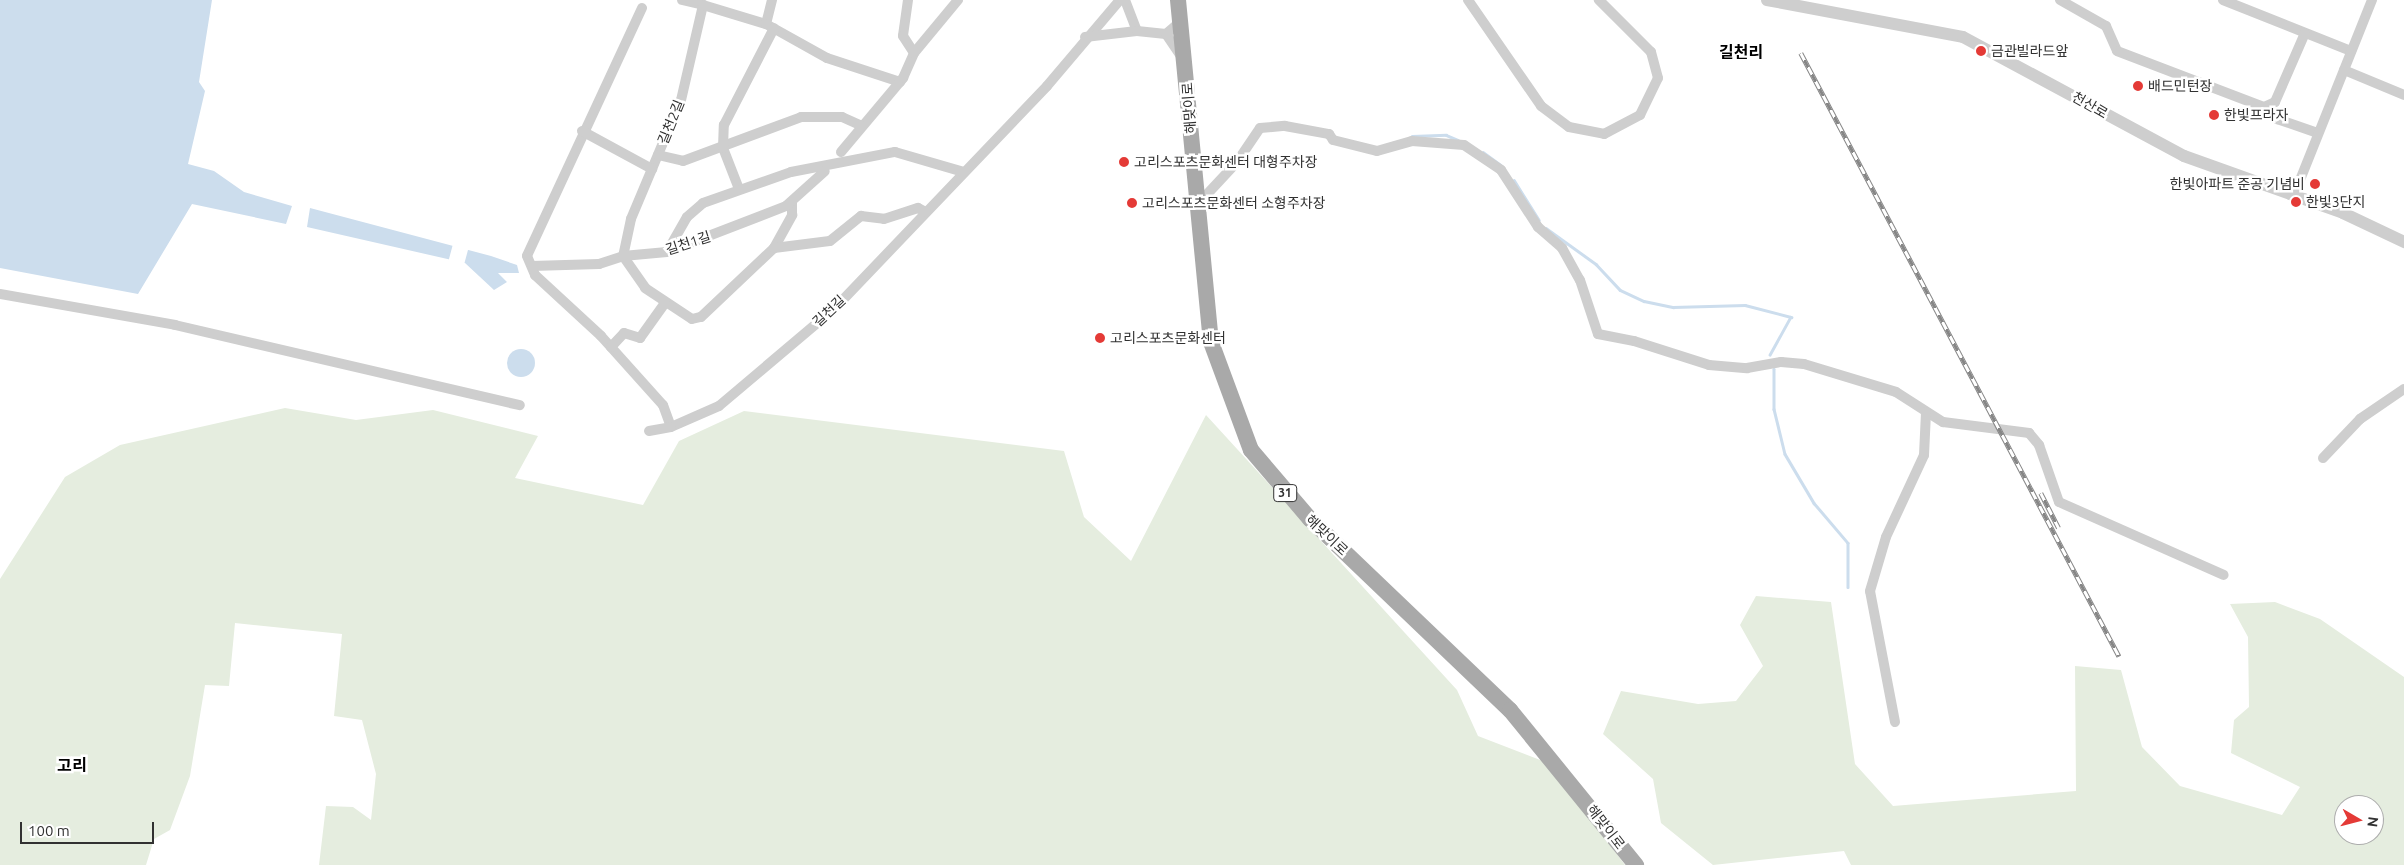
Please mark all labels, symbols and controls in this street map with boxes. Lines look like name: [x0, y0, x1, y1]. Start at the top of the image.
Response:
district label: 길천리: [1719, 42, 1763, 62]
place label: 금관빌라드앞: [1991, 43, 2068, 59]
marker: 금관빌라드앞: [1975, 45, 1987, 57]
place label: 배드민턴장: [2148, 78, 2212, 94]
marker: 배드민턴장: [2132, 80, 2144, 92]
street label: 해맞이로: [1179, 82, 1199, 134]
street label: 천산로: [2069, 88, 2111, 122]
street label: 길천2길: [654, 97, 688, 147]
place label: 한빛프라자: [2224, 107, 2288, 123]
marker: 한빛프라자: [2208, 109, 2220, 121]
place label: 고리스포츠문화센터 대형주차장: [1134, 154, 1318, 170]
marker: 고리스포츠문화센터 대형주차장: [1118, 156, 1130, 168]
place label: 한빛아파트 준공 기념비: [2170, 176, 2305, 192]
marker: 한빛아파트 준공 기념비: [2309, 178, 2321, 190]
place label: 한빛3단지: [2306, 194, 2365, 210]
place label: 고리스포츠문화센터 소형주차장: [1142, 195, 1326, 211]
marker: 한빛3단지: [2290, 196, 2302, 208]
marker: 고리스포츠문화센터 소형주차장: [1126, 197, 1138, 209]
street label: 길천1길: [663, 228, 713, 258]
street label: 길천길: [809, 292, 849, 330]
place label: 고리스포츠문화센터: [1110, 330, 1226, 346]
marker: 고리스포츠문화센터: [1094, 332, 1106, 344]
road number: 31: [1272, 483, 1298, 502]
street label: 해맞이로: [1302, 511, 1352, 559]
district label: 고리: [57, 755, 87, 775]
north arrow: [2334, 795, 2384, 845]
street label: 해맞이로: [1584, 802, 1628, 852]
scale bar: [22, 812, 156, 844]
text: N: [2364, 816, 2382, 828]
text: 100 m: [28, 822, 70, 839]

